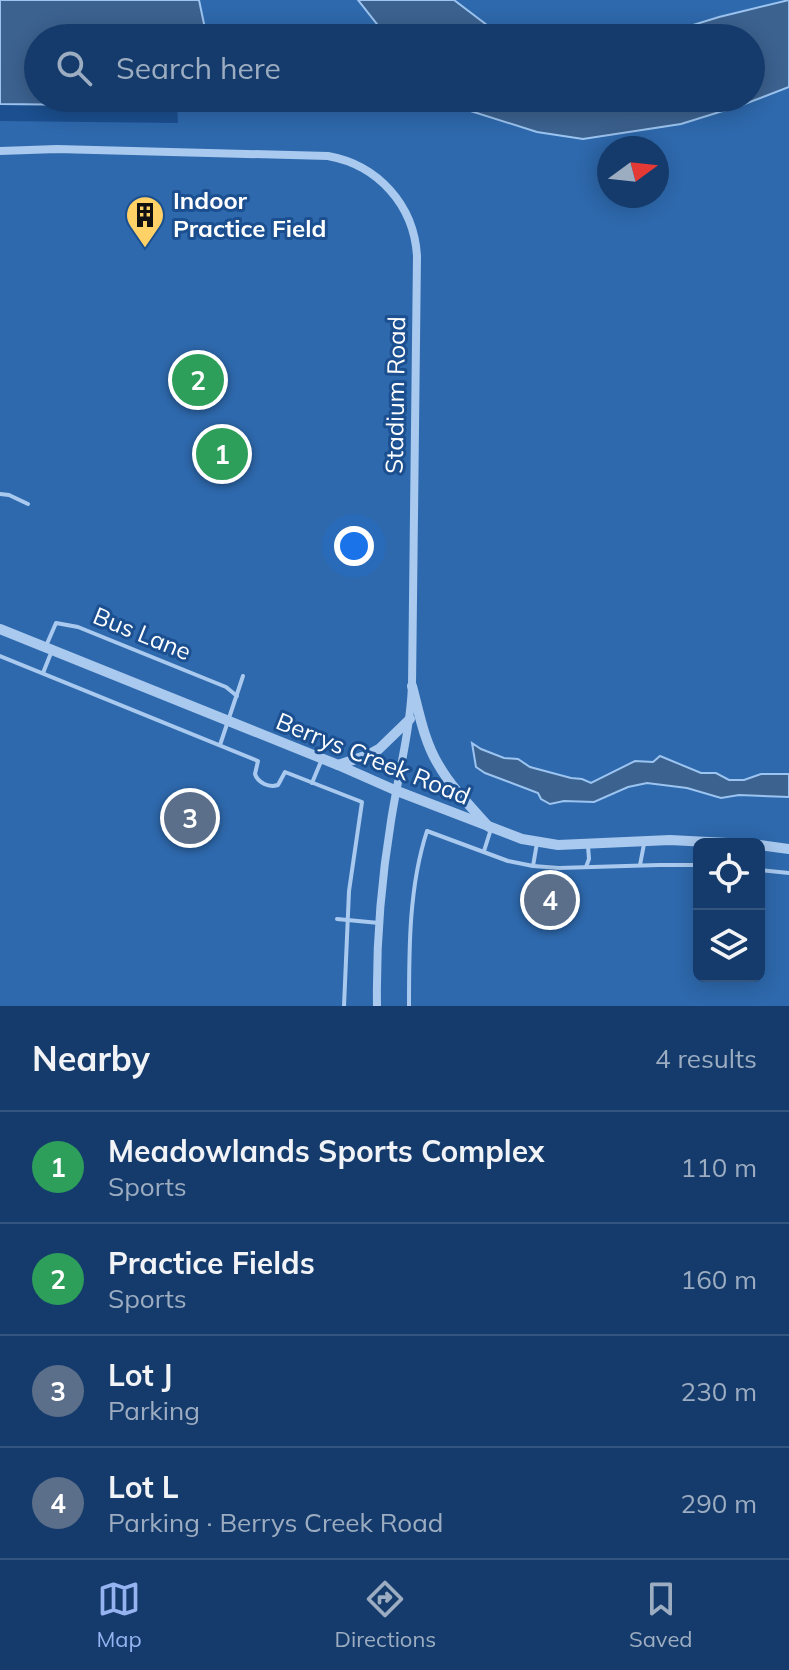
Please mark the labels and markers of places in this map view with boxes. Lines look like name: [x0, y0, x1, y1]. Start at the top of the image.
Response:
place label: Indoor Practice Field: [173, 185, 326, 243]
building icon: Indoor Practice Field: [124, 194, 166, 249]
pin: 2: [172, 350, 224, 410]
pin: 1: [196, 424, 248, 484]
pin: 3: [164, 788, 216, 848]
pin: 4: [524, 870, 576, 930]

